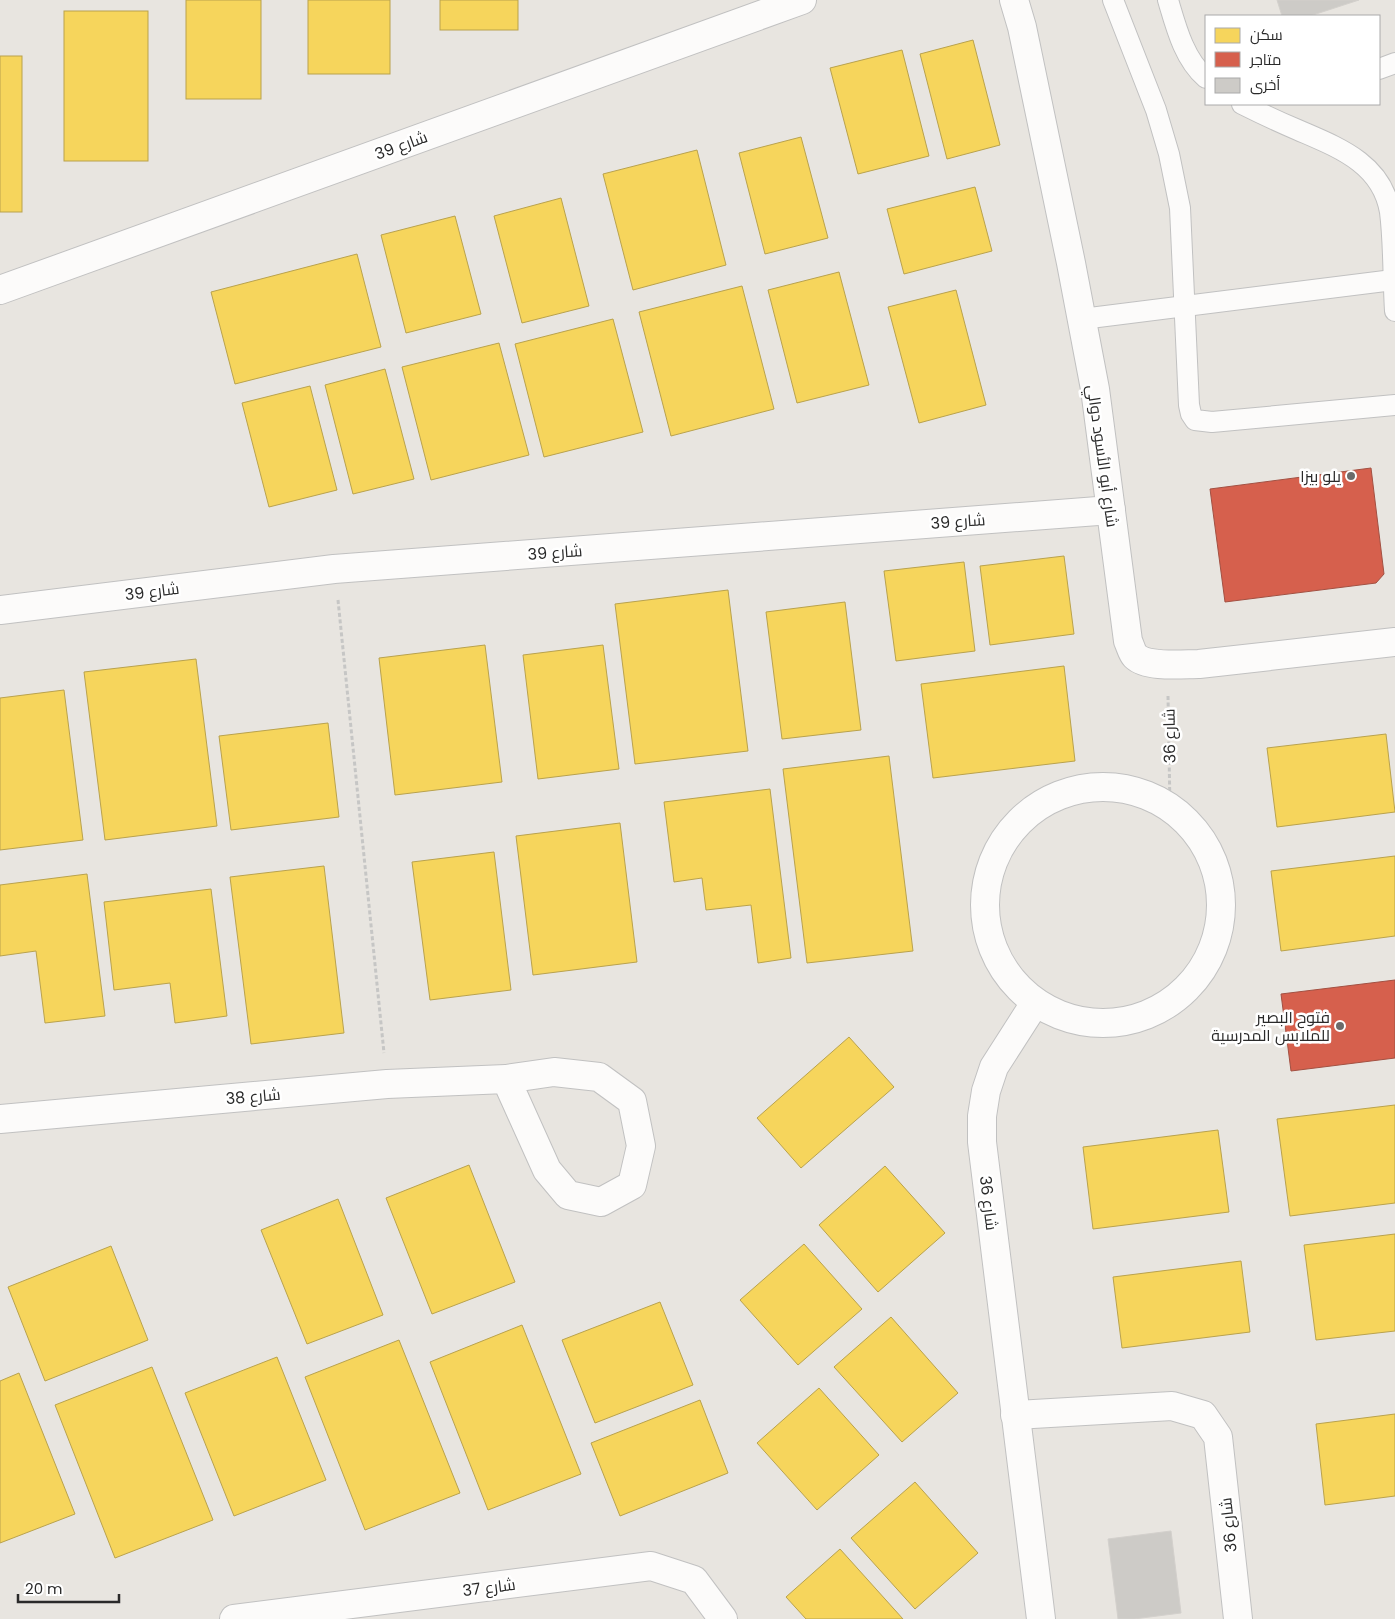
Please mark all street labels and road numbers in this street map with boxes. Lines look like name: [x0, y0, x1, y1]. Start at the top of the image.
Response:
street label: شارع 39: [371, 125, 431, 166]
street label: شارع أبو الأسود دوالي: [1079, 383, 1124, 529]
street label: شارع 39: [930, 508, 986, 535]
street label: شارع 39: [527, 539, 583, 566]
street label: شارع 39: [123, 577, 181, 606]
street label: شارع 36: [1158, 708, 1181, 764]
street label: شارع 38: [225, 1083, 281, 1110]
street label: شارع 36: [974, 1174, 1003, 1232]
street label: شارع 36: [1214, 1496, 1243, 1553]
street label: شارع 37: [461, 1573, 517, 1602]

